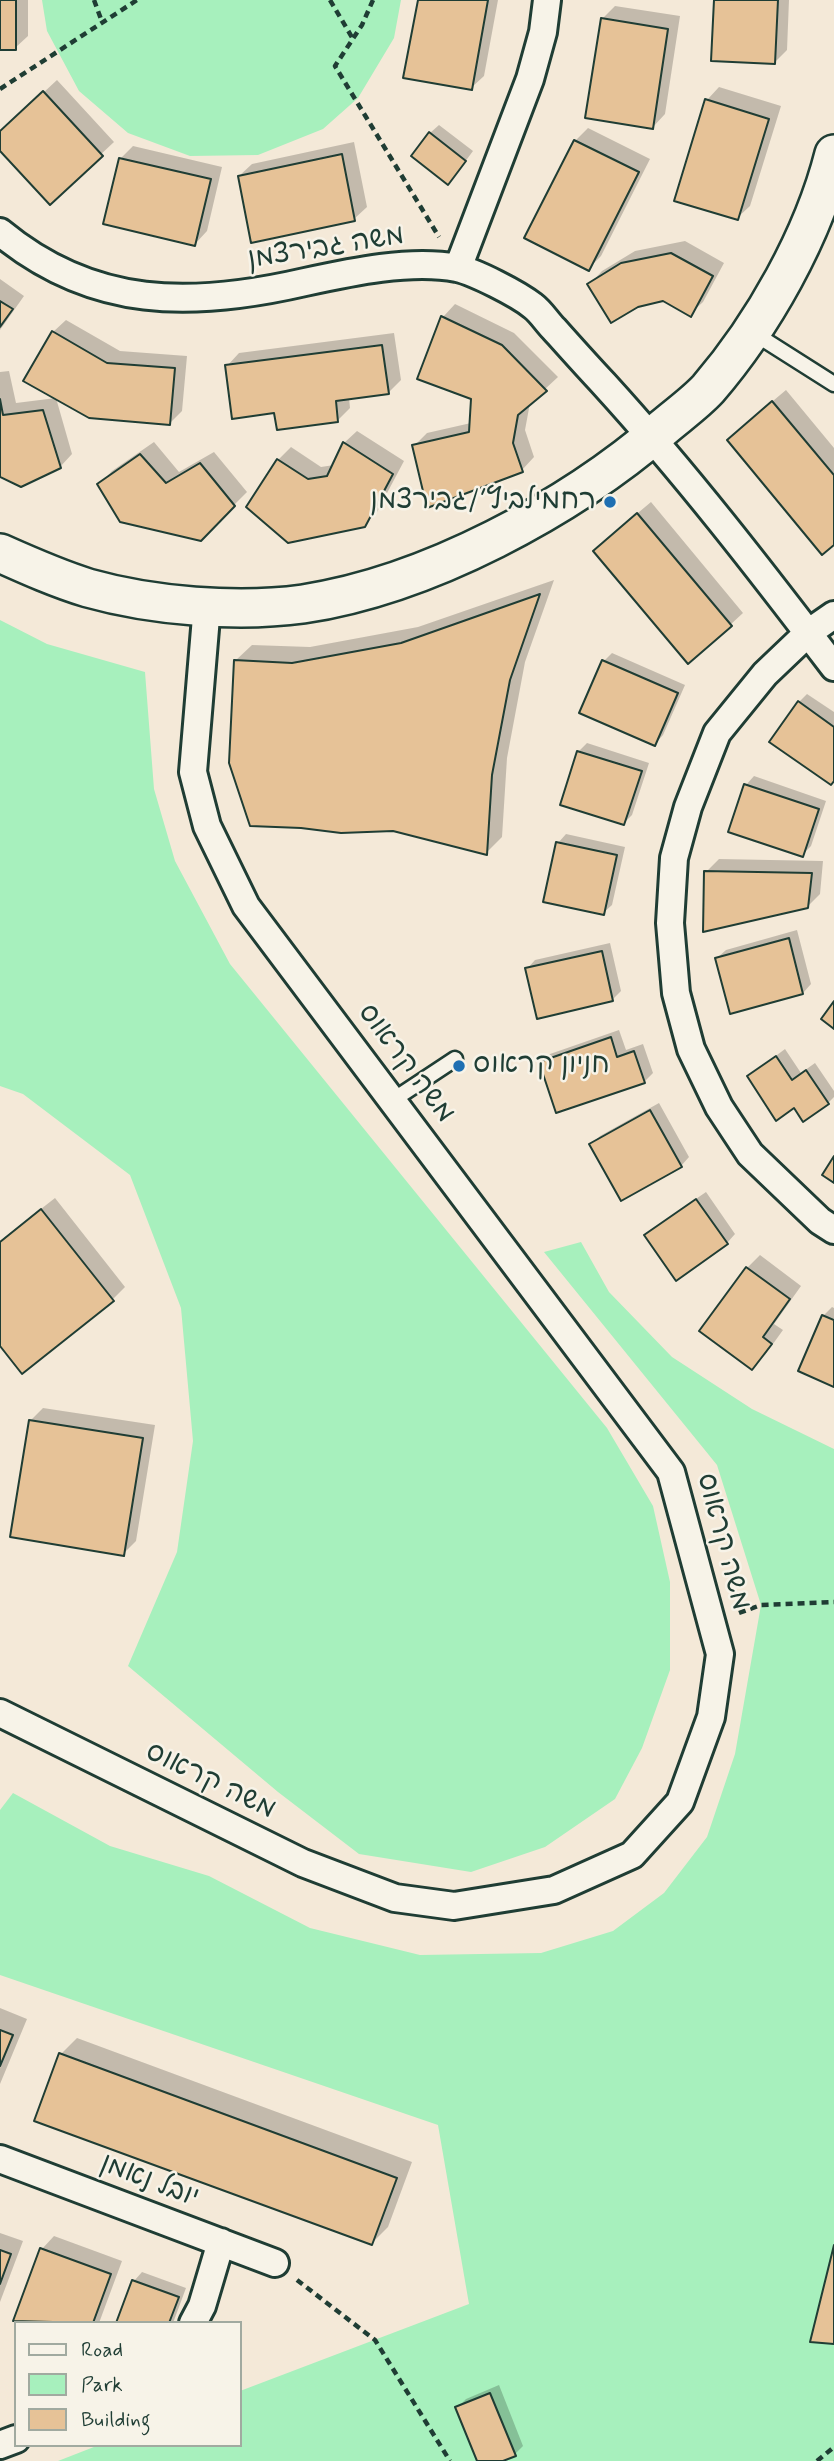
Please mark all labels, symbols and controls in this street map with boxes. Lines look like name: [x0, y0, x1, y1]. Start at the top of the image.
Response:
street label: משה גבירצמן: [245, 220, 407, 278]
place label: רחמילביץ׳/גבירצמן: [370, 485, 596, 519]
marker: רחמילביץ׳/גבירצמן: [602, 494, 618, 510]
street label: משה קראוס: [349, 998, 461, 1130]
place label: חניון קראוס: [473, 1049, 610, 1083]
marker: חניון קראוס: [451, 1058, 467, 1074]
street label: משה קראוס: [688, 1470, 756, 1614]
street label: משה קראוס: [140, 1736, 280, 1828]
street label: יובל נאמן: [95, 2148, 203, 2216]
legend: [14, 2321, 242, 2447]
text: Road: [81, 2336, 123, 2364]
text: Park: [81, 2371, 123, 2399]
text: Building: [81, 2406, 151, 2434]

